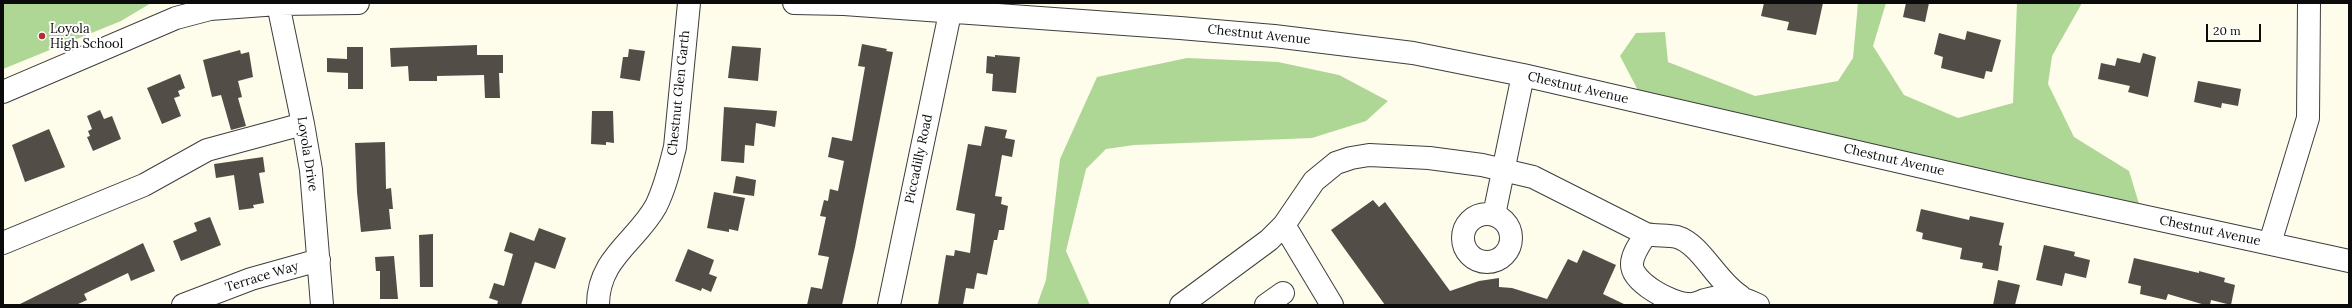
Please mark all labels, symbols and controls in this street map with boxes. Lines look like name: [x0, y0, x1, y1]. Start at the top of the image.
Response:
scale bar: [2208, 16, 2263, 42]
place label: Loyola High School: [50, 21, 123, 52]
street label: Chestnut Avenue: [1207, 22, 1311, 48]
text: 20 m: [2213, 23, 2241, 38]
street label: Chestnut Glen Garth: [665, 30, 693, 156]
marker: Loyola High School: [37, 31, 47, 41]
street label: Chestnut Avenue: [1526, 69, 1630, 107]
street label: Piccadilly Road: [902, 113, 936, 205]
street label: Loyola Drive: [293, 115, 321, 193]
street label: Chestnut Avenue: [1842, 141, 1946, 179]
street label: Chestnut Avenue: [2158, 213, 2262, 249]
street label: Terrace Way: [223, 258, 301, 296]

